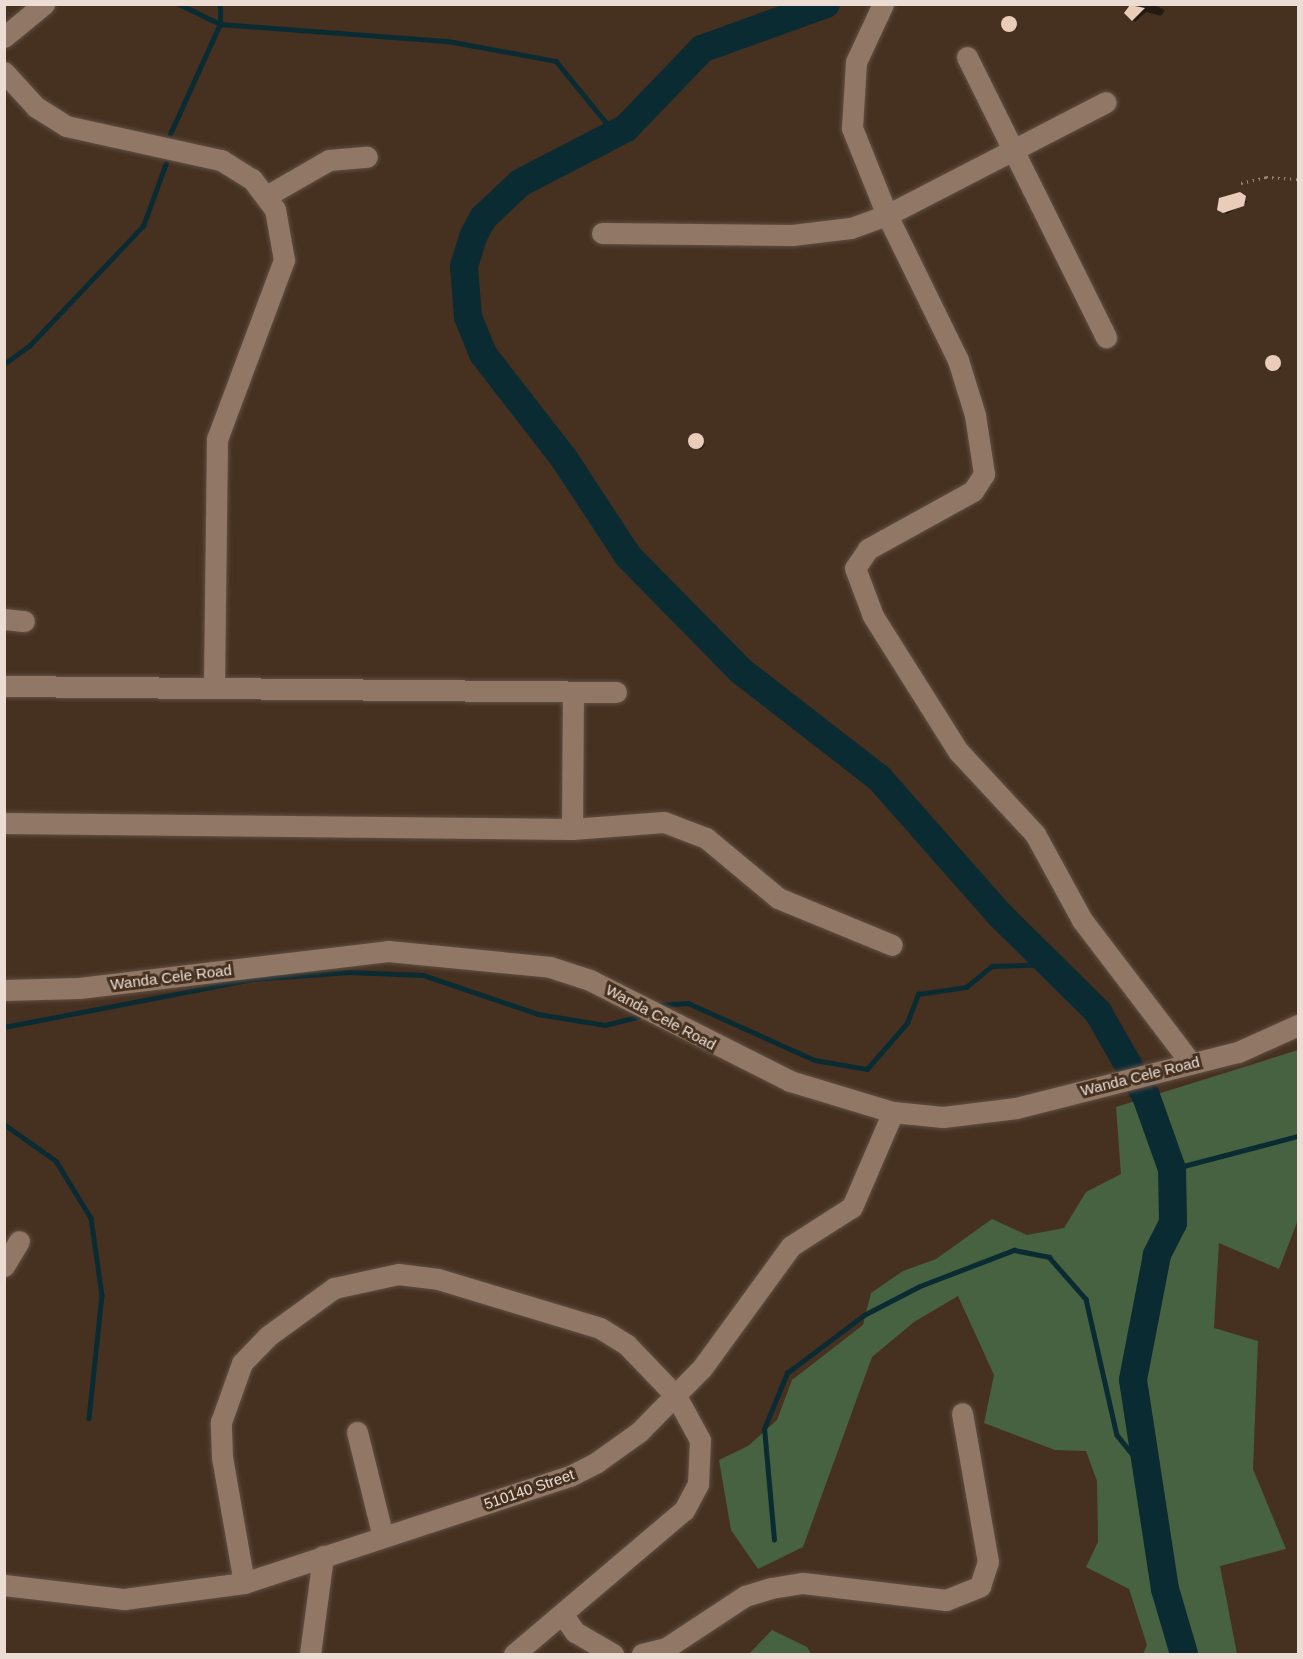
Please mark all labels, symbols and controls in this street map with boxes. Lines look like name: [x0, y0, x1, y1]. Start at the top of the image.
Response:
street label: Wanda Cele Road: [109, 961, 233, 993]
street label: Wanda Cele Road: [603, 980, 719, 1054]
street label: Wanda Cele Road: [1079, 1053, 1201, 1099]
street label: 510140 Street: [482, 1465, 576, 1513]

